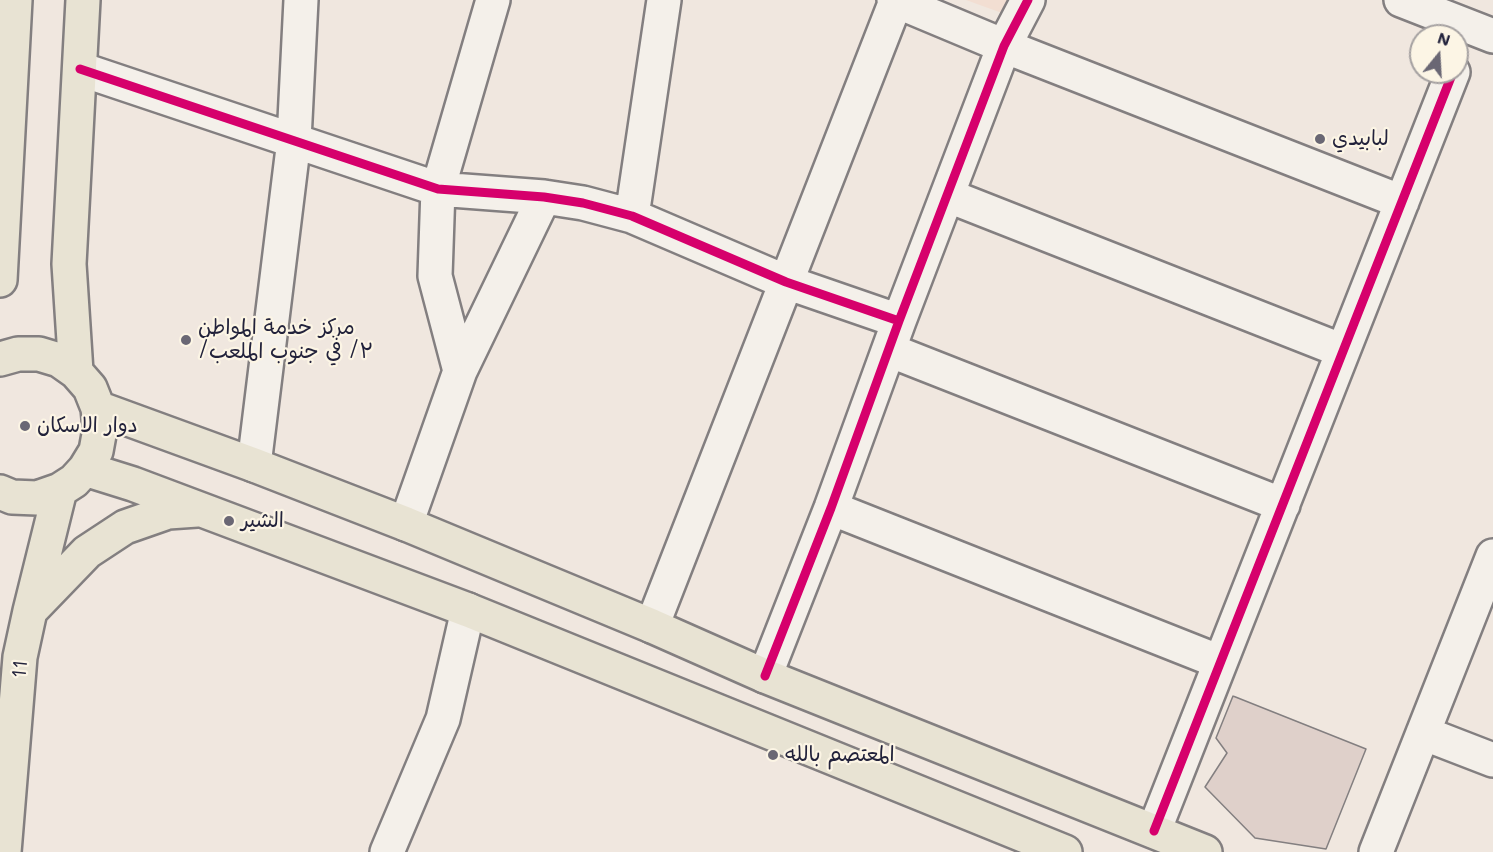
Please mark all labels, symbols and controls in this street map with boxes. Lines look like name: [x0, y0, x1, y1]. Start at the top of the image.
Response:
north arrow: [1409, 24, 1469, 84]
text: N: [1435, 26, 1453, 50]
place label: لبابيدي: [1332, 126, 1389, 152]
marker: لبابيدي: [1313, 132, 1327, 146]
place label: مركز خدمة المواطن /٣/ في جنوب الملعب: [198, 315, 374, 365]
marker: مركز خدمة المواطن /٣/ في جنوب الملعب: [179, 333, 193, 347]
place label: دوار الاسكان: [37, 413, 138, 439]
marker: دوار الاسكان: [18, 419, 32, 433]
place label: الشير: [241, 508, 284, 534]
marker: الشير: [222, 514, 236, 528]
street label: 11: [6, 658, 34, 680]
place label: المعتصم بالله: [785, 742, 895, 768]
marker: المعتصم بالله: [766, 748, 780, 762]

